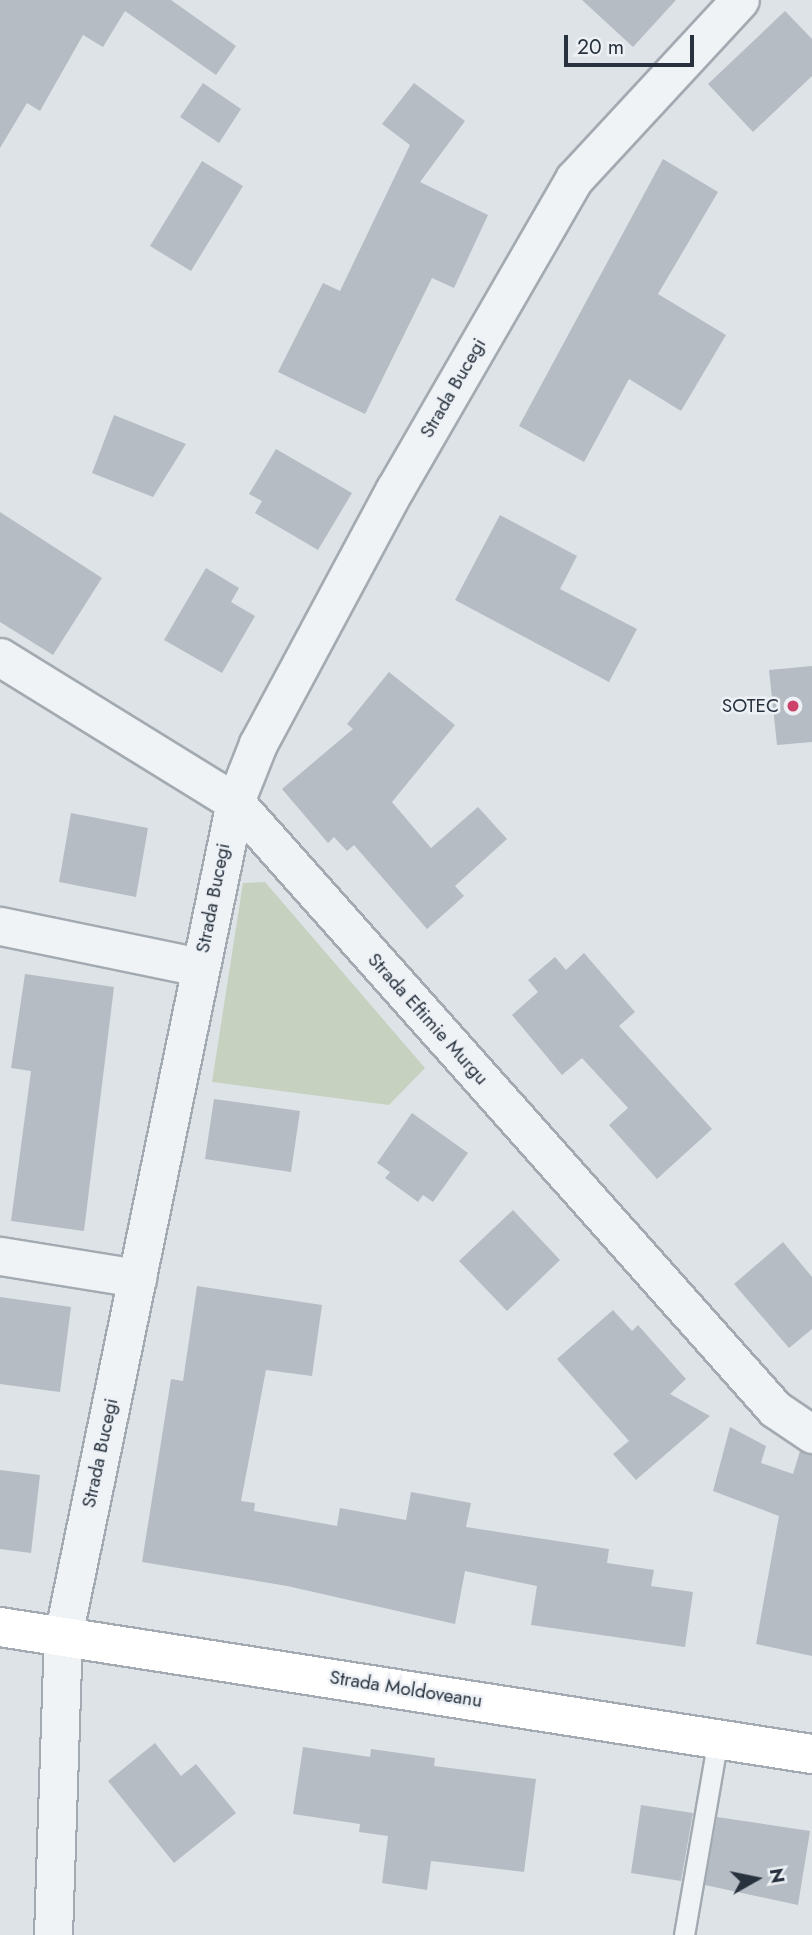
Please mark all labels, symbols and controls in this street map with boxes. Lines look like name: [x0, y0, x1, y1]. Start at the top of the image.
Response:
scale bar: [567, 21, 696, 65]
text: 20 m: [577, 32, 624, 62]
street label: Strada Bucegi: [415, 334, 491, 442]
place label: SOTEC: [722, 695, 779, 717]
marker: SOTEC: [785, 698, 801, 714]
street label: Strada Bucegi: [191, 841, 235, 955]
street label: Strada Eftimie Murgu: [363, 948, 493, 1090]
street label: Strada Bucegi: [77, 1396, 123, 1510]
street label: Strada Moldoveanu: [328, 1666, 484, 1712]
north arrow: [721, 1844, 791, 1914]
text: N: [763, 1866, 792, 1885]

